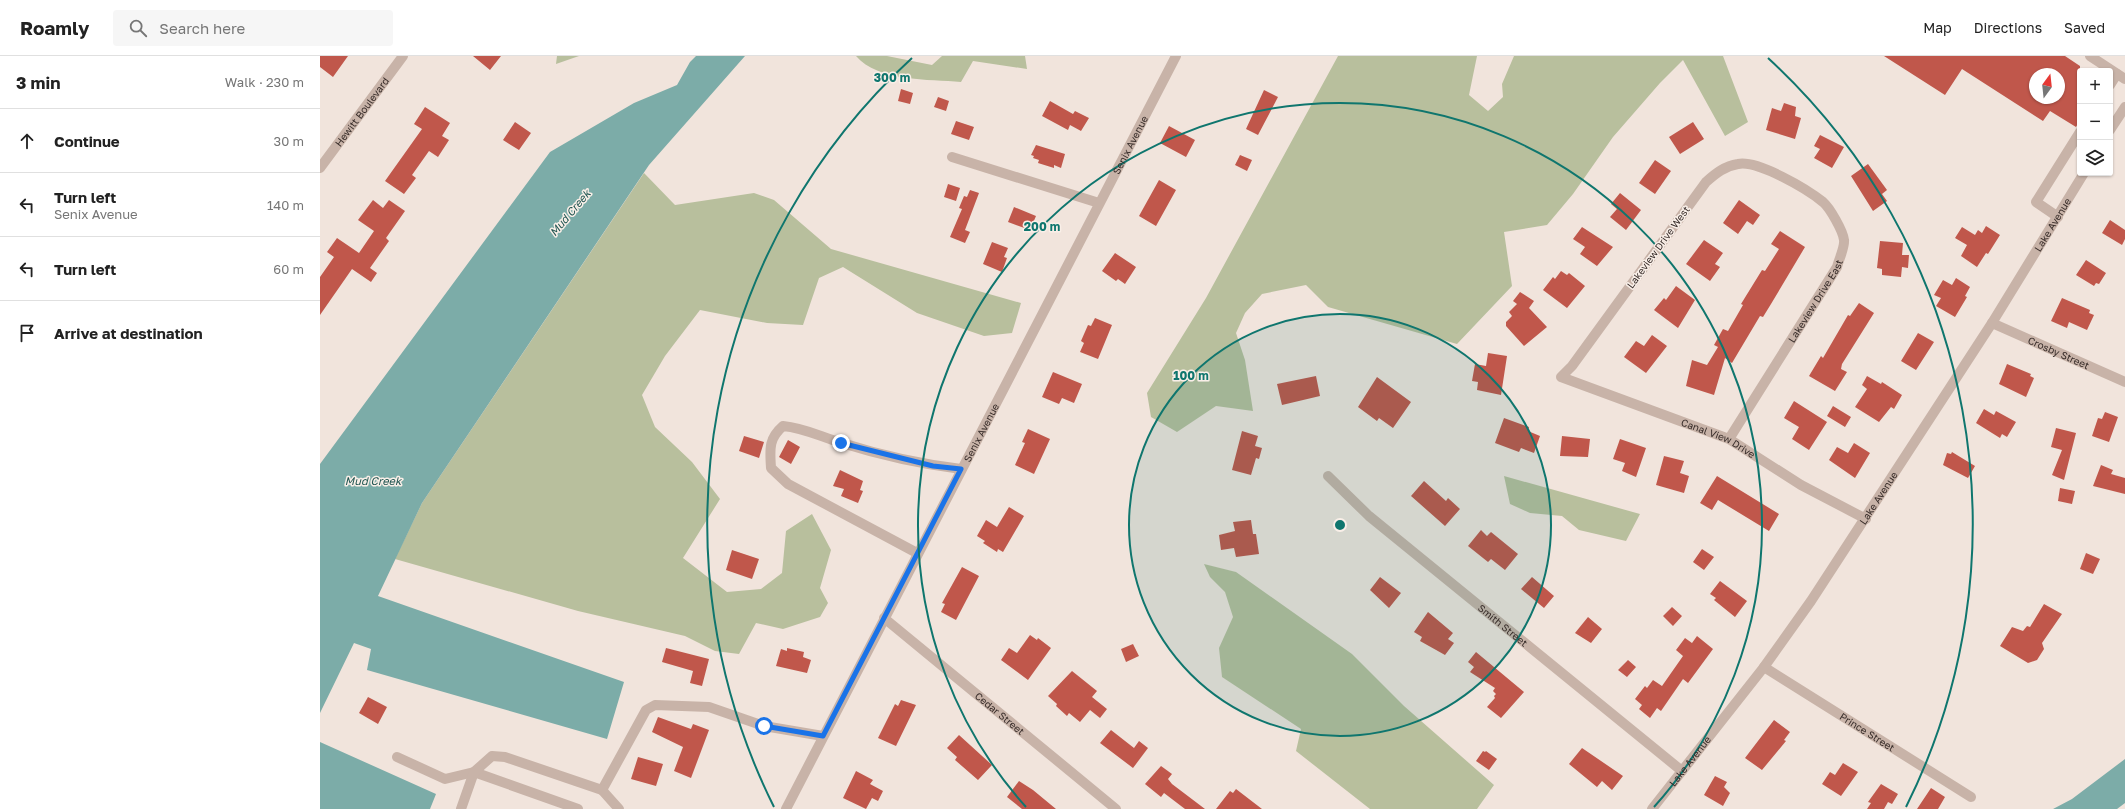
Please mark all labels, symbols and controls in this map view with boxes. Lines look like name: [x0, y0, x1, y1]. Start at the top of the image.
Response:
search box: [113, 10, 393, 46]
text: Roamly: [20, 16, 89, 39]
icon: search: [127, 17, 149, 39]
text: Search here: [159, 19, 245, 37]
text: Map: [1923, 19, 1952, 36]
text: Directions: [1974, 19, 2042, 36]
text: Saved: [2064, 19, 2105, 36]
north arrow: [2029, 68, 2065, 104]
map controls: [2077, 68, 2113, 176]
button: +: [2077, 68, 2113, 104]
text: 300 m: [874, 70, 910, 85]
text: 3 min: [16, 72, 60, 93]
text: Walk · 230 m: [225, 74, 304, 90]
street label: Hewitt Boulevard: [332, 75, 391, 149]
button: −: [2077, 104, 2113, 140]
street label: Senix Avenue: [1110, 113, 1150, 176]
icon: ahead: [16, 130, 38, 152]
text: Continue: [54, 132, 120, 150]
text: 30 m: [274, 133, 304, 149]
button: layers: [2077, 140, 2113, 176]
water label: Mud Creek: [547, 186, 594, 238]
text: Turn left: [54, 188, 116, 206]
icon: left: [16, 194, 38, 216]
street label: Lake Avenue: [2031, 196, 2073, 254]
text: 140 m: [267, 197, 304, 213]
street label: Lakeview Drive West: [1624, 204, 1692, 290]
text: Senix Avenue: [54, 206, 138, 222]
text: 200 m: [1024, 219, 1060, 234]
icon: left: [16, 258, 38, 280]
street label: Lakeview Drive East: [1785, 258, 1845, 345]
text: Turn left: [54, 260, 116, 278]
text: 60 m: [273, 261, 304, 277]
icon: arrive: [16, 322, 38, 344]
text: Arrive at destination: [54, 324, 203, 342]
street label: Crosby Street: [2026, 334, 2091, 371]
text: 100 m: [1173, 368, 1209, 383]
street label: Senix Avenue: [961, 401, 1001, 464]
street label: Canal View Drive: [1680, 416, 1758, 460]
route end: [832, 434, 850, 452]
street label: Lake Avenue: [1857, 469, 1900, 526]
water label: Mud Creek: [345, 474, 403, 487]
centre of rings: [1333, 518, 1347, 532]
street label: Smith Street: [1476, 601, 1530, 649]
street label: Cedar Street: [973, 689, 1027, 737]
street label: Prince Street: [1838, 710, 1897, 754]
route start: [755, 717, 773, 735]
street label: Lake Avenue: [1666, 733, 1713, 789]

